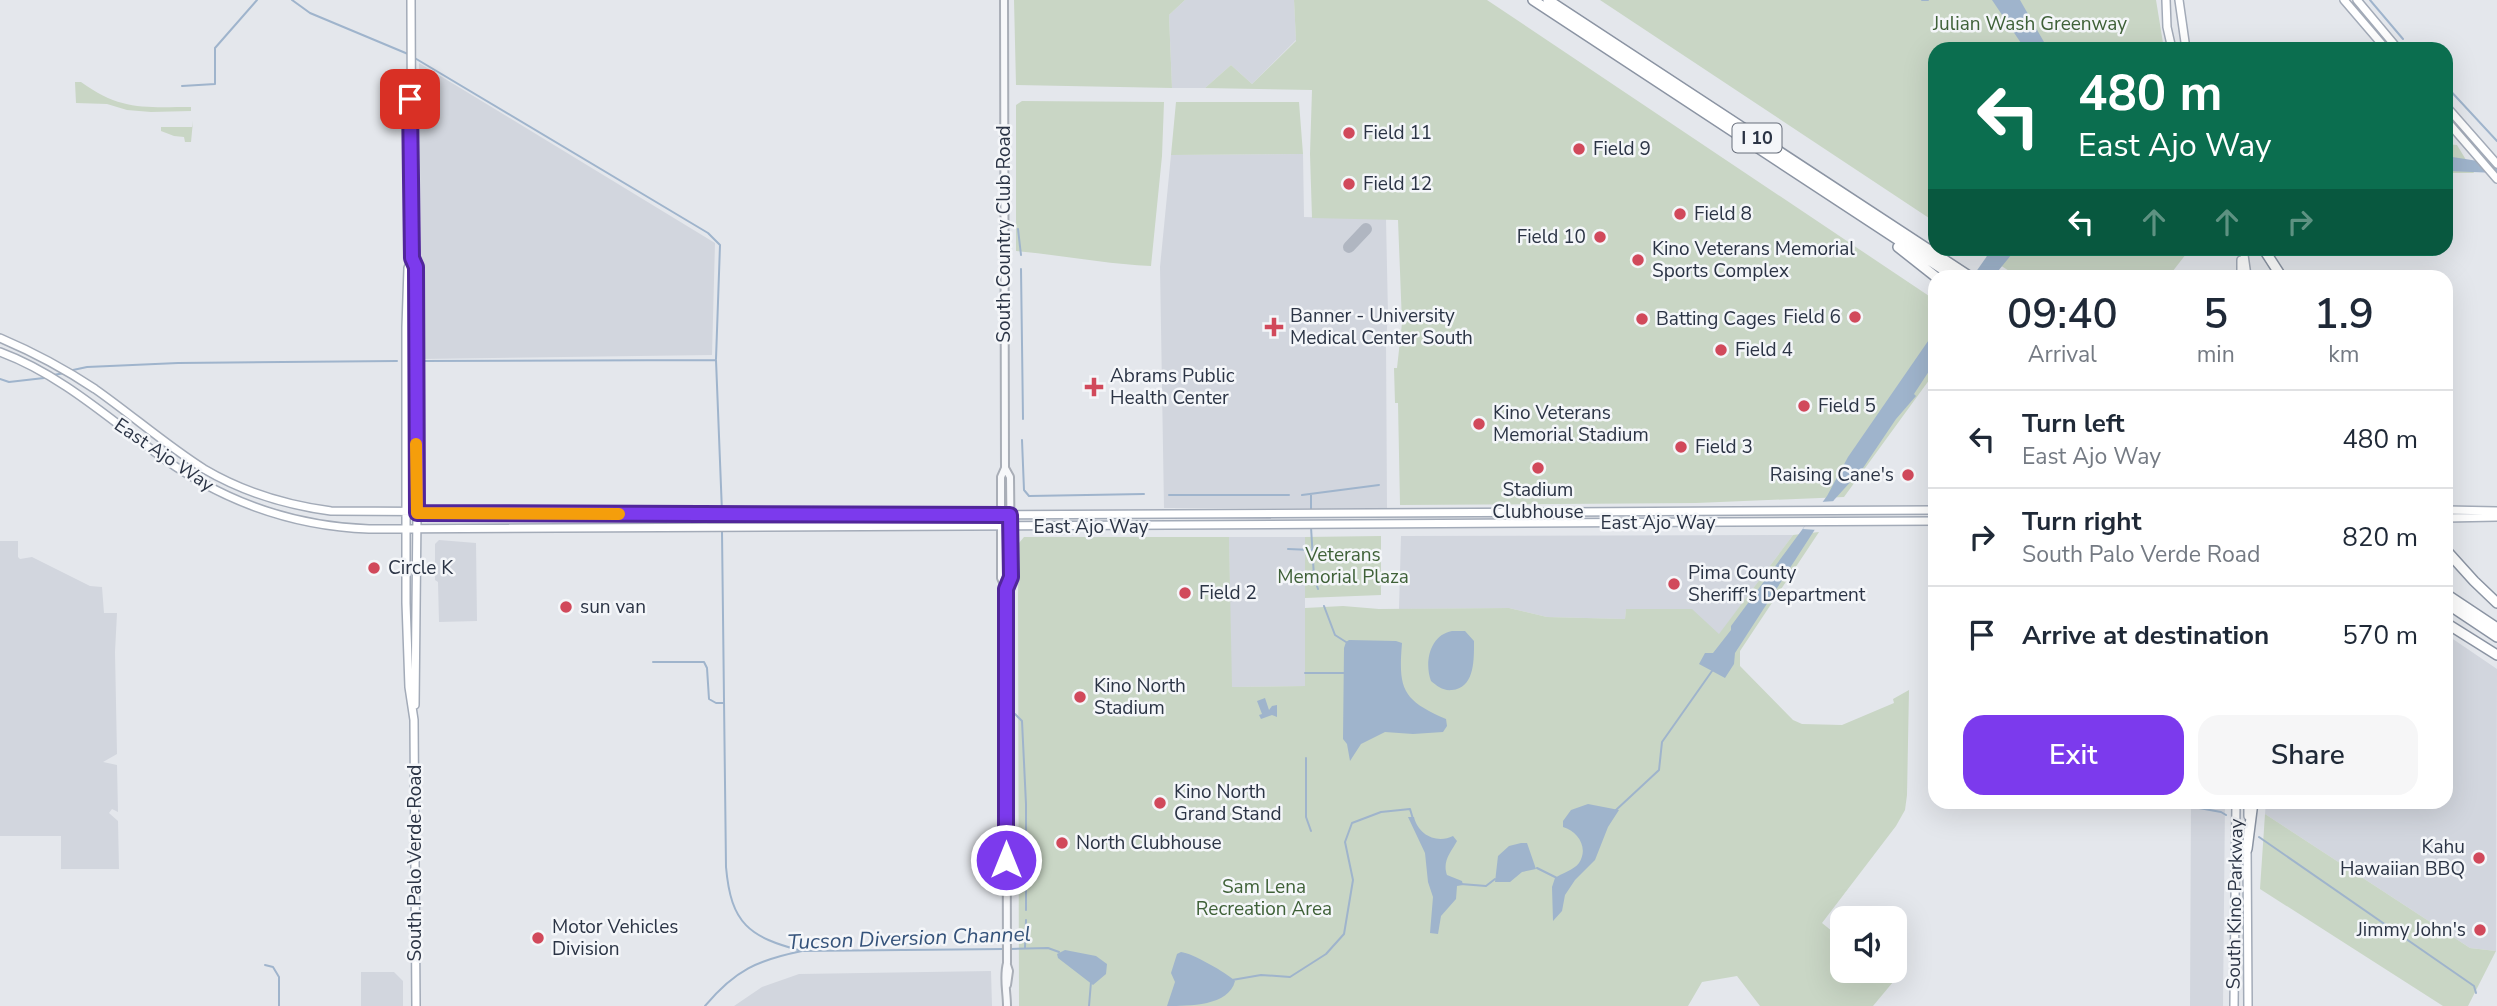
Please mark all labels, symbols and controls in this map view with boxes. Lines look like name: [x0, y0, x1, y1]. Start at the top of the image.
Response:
park label: Julian Wash Greenway: [1932, 11, 2127, 37]
text: 480 m: [2078, 60, 2222, 127]
pin: [380, 69, 440, 129]
icon: left: [1963, 70, 2054, 161]
icon: arrive: [391, 80, 429, 118]
place label: Field 11: [1363, 120, 1432, 146]
road number: I 10: [1732, 124, 1782, 153]
text: East Ajo Way: [2078, 124, 2272, 167]
street label: South Country Club Road: [991, 125, 1017, 343]
marker: Field 11: [1341, 125, 1357, 141]
place label: Field 9: [1593, 136, 1651, 162]
marker: Field 9: [1571, 141, 1587, 157]
place label: Field 12: [1363, 171, 1432, 197]
marker: Field 12: [1341, 176, 1357, 192]
place label: Field 8: [1694, 201, 1752, 227]
icon: left: [2062, 203, 2100, 241]
icon: ahead: [2135, 203, 2173, 241]
icon: ahead: [2208, 203, 2246, 241]
icon: right: [2281, 203, 2319, 241]
marker: Field 8: [1672, 206, 1688, 222]
place label: Field 10: [1517, 224, 1586, 250]
marker: Field 10: [1592, 229, 1608, 245]
place label: Kino Veterans Memorial Sports Complex: [1652, 236, 1855, 284]
marker: Kino Veterans Memorial Sports Complex: [1630, 252, 1646, 268]
text: 09:40: [2007, 286, 2118, 343]
text: 5: [2203, 286, 2228, 343]
text: 1.9: [2314, 286, 2374, 343]
place label: Banner - University Medical Center South: [1290, 303, 1473, 351]
place label: Field 6: [1783, 304, 1841, 330]
place label: Batting Cages: [1656, 306, 1776, 332]
marker: Field 6: [1847, 309, 1863, 325]
marker: Batting Cages: [1634, 311, 1650, 327]
marker: Banner - University Medical Center South: [1264, 317, 1284, 337]
place label: Field 4: [1735, 337, 1793, 363]
text: Arrival: [2028, 339, 2097, 370]
text: min: [2197, 339, 2235, 370]
text: km: [2328, 339, 2359, 370]
marker: Field 4: [1713, 342, 1729, 358]
place label: Abrams Public Health Center: [1110, 363, 1235, 411]
marker: Abrams Public Health Center: [1084, 377, 1104, 397]
place label: Field 5: [1818, 393, 1876, 419]
marker: Field 5: [1796, 398, 1812, 414]
place label: Kino Veterans Memorial Stadium: [1493, 400, 1649, 448]
text: Turn left: [2022, 406, 2125, 441]
street label: East Ajo Way: [109, 412, 219, 498]
marker: Kino Veterans Memorial Stadium: [1471, 416, 1487, 432]
icon: left: [1963, 420, 2001, 458]
text: 480 m: [2342, 422, 2418, 457]
place label: Field 3: [1695, 434, 1753, 460]
marker: Field 3: [1673, 439, 1689, 455]
text: East Ajo Way: [2022, 441, 2161, 472]
marker: Stadium Clubhouse: [1530, 460, 1546, 476]
place label: Raising Cane's: [1770, 462, 1894, 488]
marker: Raising Cane's: [1900, 467, 1916, 483]
place label: Stadium Clubhouse: [1492, 477, 1584, 525]
text: Turn right: [2022, 504, 2141, 539]
street label: East Ajo Way: [1601, 510, 1716, 536]
street label: East Ajo Way: [1034, 514, 1149, 540]
icon: right: [1963, 518, 2001, 556]
text: 820 m: [2342, 520, 2418, 555]
text: South Palo Verde Road: [2022, 539, 2260, 570]
park label: Veterans Memorial Plaza: [1277, 542, 1409, 590]
place label: Circle K: [388, 555, 454, 581]
marker: Circle K: [366, 560, 382, 576]
place label: Pima County Sheriff's Department: [1688, 560, 1866, 608]
marker: Pima County Sheriff's Department: [1666, 576, 1682, 592]
place label: Field 2: [1199, 580, 1257, 606]
marker: Field 2: [1177, 585, 1193, 601]
place label: sun van: [580, 594, 646, 620]
marker: sun van: [558, 599, 574, 615]
icon: arrive: [1963, 616, 2001, 654]
text: Arrive at destination: [2022, 618, 2269, 653]
text: 570 m: [2342, 618, 2418, 653]
place label: Kino North Stadium: [1094, 673, 1186, 721]
marker: Kino North Stadium: [1072, 689, 1088, 705]
button: Exit: [1963, 715, 2184, 795]
button: Share: [2198, 715, 2418, 795]
street label: South Palo Verde Road: [402, 765, 428, 961]
place label: Kino North Grand Stand: [1174, 779, 1282, 827]
marker: Kino North Grand Stand: [1152, 795, 1168, 811]
street label: South Kino Parkway: [2221, 818, 2249, 990]
position arrow: [969, 823, 1043, 897]
place label: North Clubhouse: [1076, 830, 1222, 856]
place label: Kahu Hawaiian BBQ: [2340, 834, 2465, 882]
marker: North Clubhouse: [1054, 835, 1070, 851]
marker: Kahu Hawaiian BBQ: [2471, 850, 2487, 866]
park label: Sam Lena Recreation Area: [1196, 874, 1332, 922]
map controls: [1830, 906, 1907, 983]
button: sound: [1830, 906, 1907, 983]
place label: Motor Vehicles Division: [552, 914, 678, 962]
place label: Jimmy John's: [2356, 917, 2466, 943]
water label: Tucson Diversion Channel: [787, 920, 1031, 956]
marker: Jimmy John's: [2472, 922, 2488, 938]
marker: Motor Vehicles Division: [530, 930, 546, 946]

